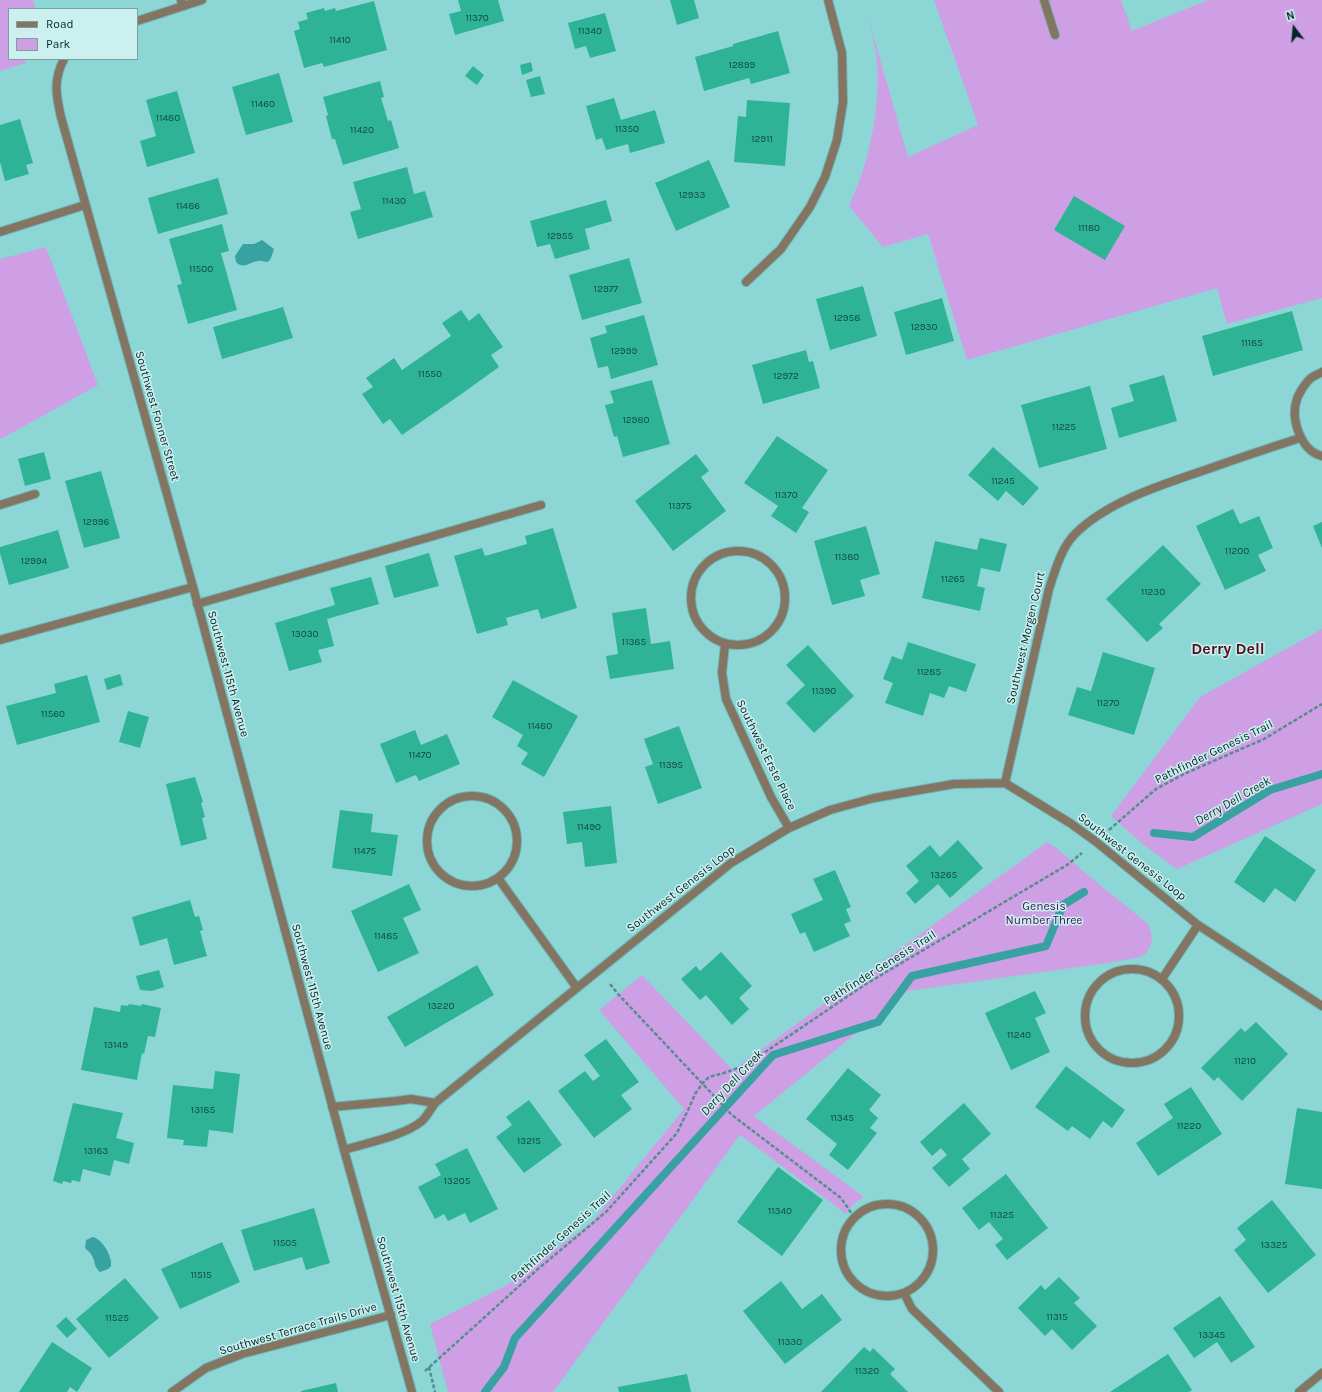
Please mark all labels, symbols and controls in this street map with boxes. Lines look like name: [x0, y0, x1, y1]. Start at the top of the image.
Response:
legend: [8, 8, 138, 60]
north arrow: [1274, 8, 1314, 48]
text: N: [1285, 9, 1296, 23]
house number: 11370: [465, 12, 489, 24]
text: Road: [46, 17, 74, 31]
house number: 11340: [578, 25, 602, 37]
house number: 11410: [329, 34, 351, 46]
text: Park: [46, 37, 70, 51]
house number: 12899: [729, 59, 755, 71]
house number: 11460: [251, 98, 275, 110]
house number: 11480: [156, 112, 180, 124]
house number: 11350: [615, 123, 639, 135]
house number: 11420: [350, 124, 374, 136]
house number: 12911: [751, 133, 773, 145]
house number: 12933: [679, 189, 705, 201]
house number: 11430: [382, 195, 406, 207]
house number: 11486: [176, 200, 200, 212]
house number: 11180: [1078, 222, 1100, 234]
house number: 12955: [547, 230, 573, 242]
house number: 11500: [189, 263, 213, 275]
house number: 12977: [594, 283, 618, 295]
house number: 12958: [834, 312, 860, 324]
house number: 12930: [911, 321, 937, 333]
house number: 11185: [1241, 337, 1263, 349]
house number: 12999: [611, 345, 637, 357]
street label: Southwest Fonner Street: [132, 349, 182, 483]
house number: 11550: [418, 368, 442, 380]
house number: 12972: [773, 370, 799, 382]
house number: 12980: [623, 414, 649, 426]
house number: 11225: [1052, 421, 1076, 433]
house number: 11245: [991, 475, 1015, 487]
house number: 11370: [774, 489, 798, 501]
house number: 11375: [669, 500, 691, 512]
house number: 12996: [83, 516, 109, 528]
house number: 11200: [1225, 545, 1249, 557]
house number: 11380: [835, 551, 859, 563]
house number: 12994: [21, 555, 47, 567]
street label: Southwest Morgen Court: [1004, 570, 1048, 706]
house number: 11265: [941, 573, 965, 585]
house number: 11230: [1141, 586, 1165, 598]
street label: Southwest 115th Avenue: [204, 609, 252, 739]
house number: 13030: [292, 628, 318, 640]
house number: 11385: [622, 636, 646, 648]
district label: Derry Dell: [1191, 639, 1265, 659]
house number: 11285: [917, 666, 941, 678]
house number: 11390: [812, 685, 836, 697]
street label: Southwest Erste Place: [733, 697, 799, 813]
house number: 11270: [1096, 697, 1120, 709]
house number: 11560: [41, 708, 65, 720]
street label: Pathfinder Genesis Trail: [1153, 717, 1275, 787]
house number: 11480: [528, 720, 552, 732]
house number: 11470: [409, 749, 431, 761]
house number: 11395: [659, 759, 683, 771]
water label: Derry Dell Creek: [1193, 773, 1273, 829]
street label: Southwest Genesis Loop: [1075, 810, 1189, 904]
house number: 11490: [577, 821, 601, 833]
street label: Southwest Genesis Loop: [624, 842, 738, 936]
house number: 11475: [354, 845, 376, 857]
house number: 13265: [931, 869, 957, 881]
park label: Genesis Number Three: [1005, 900, 1083, 928]
street label: Southwest 115th Avenue: [288, 922, 336, 1052]
street label: Pathfinder Genesis Trail: [821, 928, 939, 1008]
house number: 11485: [374, 930, 398, 942]
house number: 13220: [428, 1000, 454, 1012]
house number: 11240: [1007, 1029, 1031, 1041]
house number: 13149: [104, 1039, 128, 1051]
water label: Derry Dell Creek: [697, 1047, 767, 1119]
house number: 11210: [1234, 1055, 1256, 1067]
house number: 13185: [191, 1104, 215, 1116]
house number: 11345: [830, 1112, 854, 1124]
house number: 11220: [1177, 1120, 1201, 1132]
house number: 13215: [517, 1135, 541, 1147]
house number: 13163: [84, 1145, 108, 1157]
house number: 13205: [444, 1175, 470, 1187]
street label: Pathfinder Genesis Trail: [508, 1188, 614, 1286]
house number: 11340: [768, 1205, 792, 1217]
house number: 11325: [990, 1209, 1014, 1221]
street label: Southwest 115th Avenue: [373, 1234, 423, 1364]
house number: 11505: [273, 1237, 297, 1249]
house number: 13325: [1261, 1239, 1287, 1251]
house number: 11515: [190, 1269, 212, 1281]
street label: Southwest Terrace Trails Drive: [218, 1300, 378, 1358]
house number: 11315: [1046, 1311, 1068, 1323]
house number: 11525: [105, 1312, 129, 1324]
house number: 13345: [1199, 1329, 1225, 1341]
house number: 11330: [778, 1336, 802, 1348]
house number: 11320: [855, 1365, 879, 1377]

